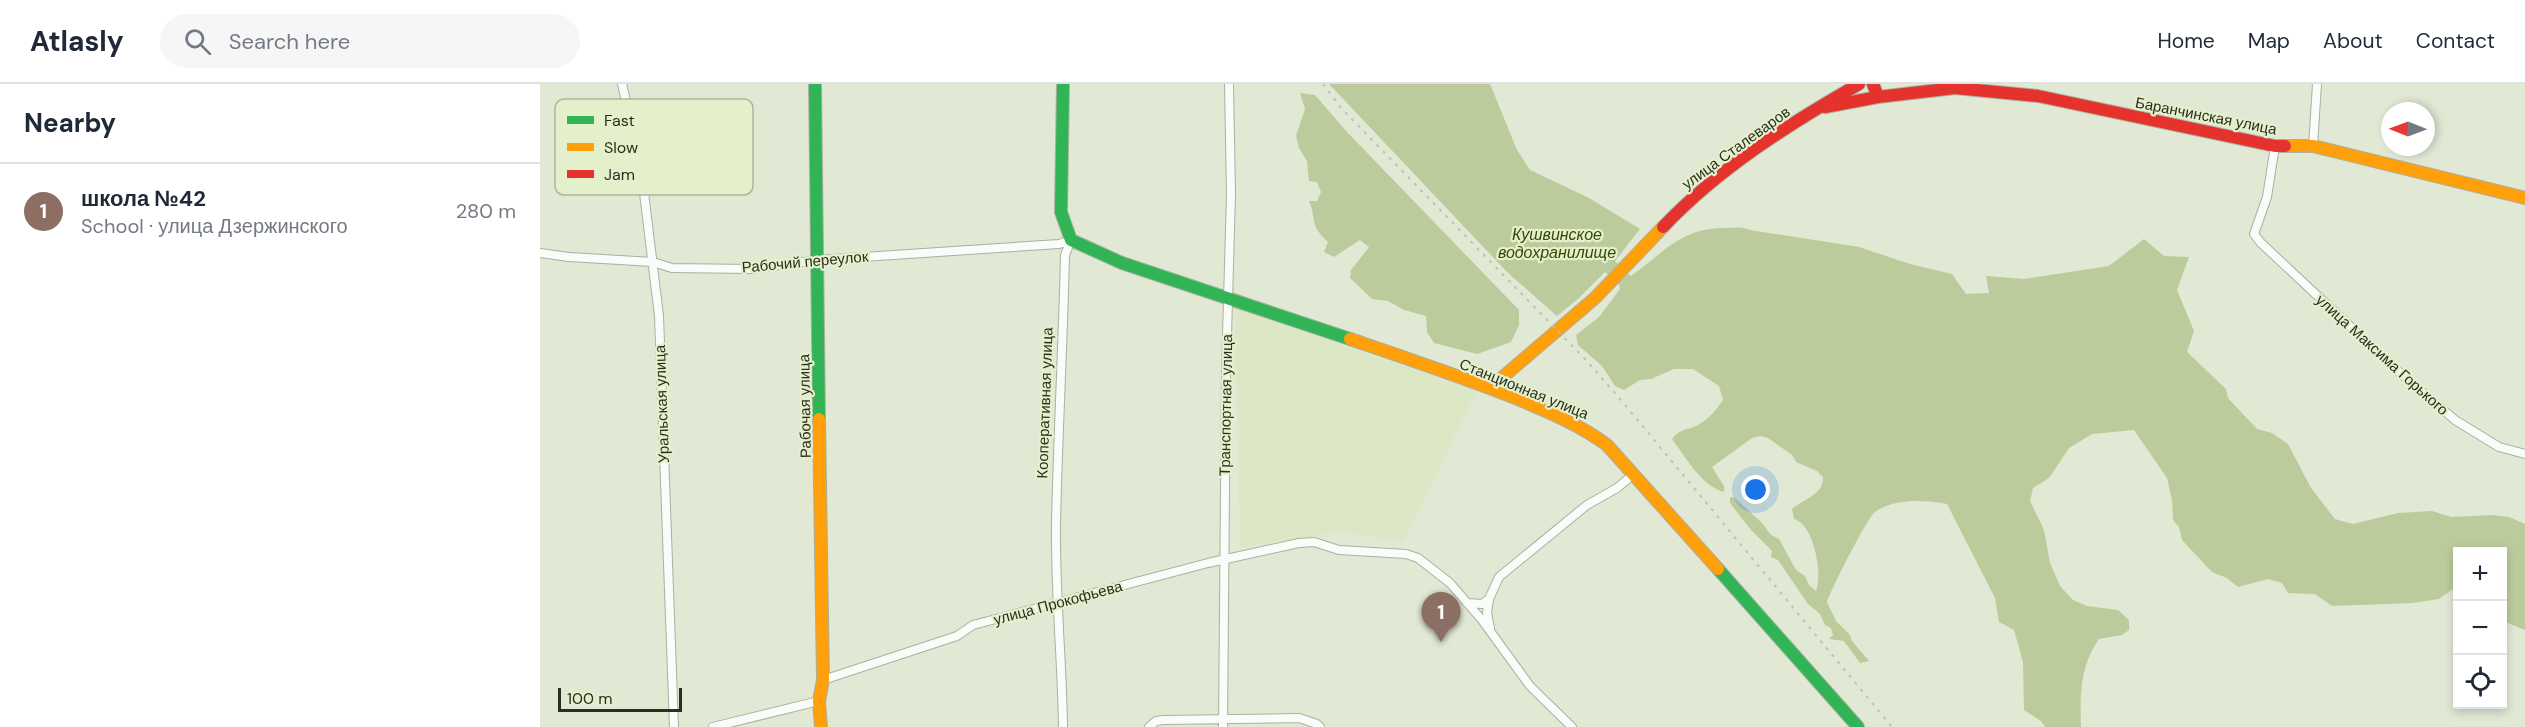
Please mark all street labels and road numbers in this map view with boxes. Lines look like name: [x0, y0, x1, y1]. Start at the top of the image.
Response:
street label: Баранчинская улица: [2134, 92, 2279, 140]
street label: улица Сталеваров: [1678, 102, 1794, 194]
street label: Рабочий переулок: [741, 246, 870, 277]
street label: улица Максима Горького: [2312, 290, 2452, 420]
street label: Кооперативная улица: [1032, 326, 1058, 479]
street label: Транспортная улица: [1215, 333, 1237, 476]
street label: Уральская улица: [650, 344, 674, 463]
street label: Рабочая улица: [794, 353, 816, 458]
street label: Станционная улица: [1456, 354, 1592, 424]
street label: улица Прокофьева: [991, 576, 1125, 630]

